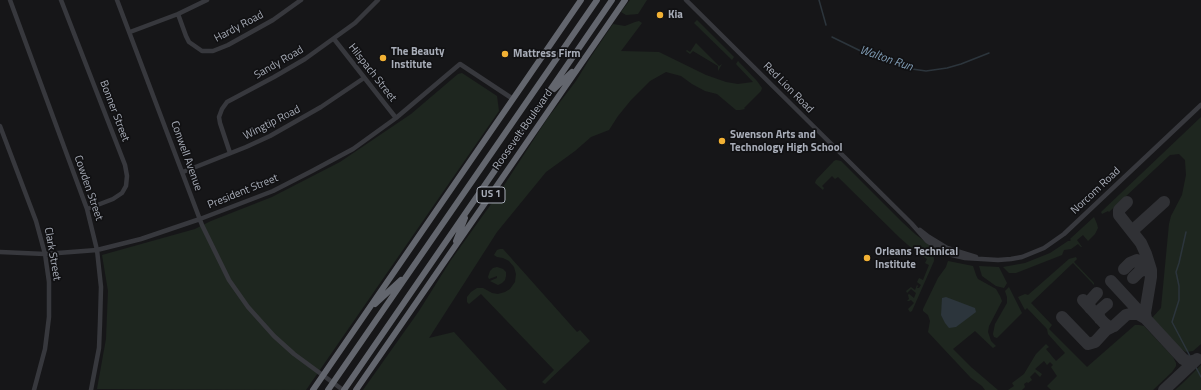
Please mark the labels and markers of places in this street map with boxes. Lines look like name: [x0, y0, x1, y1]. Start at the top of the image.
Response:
place label: Kia: [668, 8, 683, 22]
marker: Kia: [655, 10, 665, 20]
place label: The Beauty Institute: [391, 45, 444, 71]
place label: Mattress Firm: [513, 47, 581, 61]
marker: Mattress Firm: [500, 49, 510, 59]
marker: The Beauty Institute: [378, 53, 388, 63]
place label: Swenson Arts and Technology High School: [730, 128, 842, 154]
marker: Swenson Arts and Technology High School: [717, 136, 727, 146]
place label: Orleans Technical Institute: [875, 245, 958, 271]
marker: Orleans Technical Institute: [862, 253, 872, 263]

